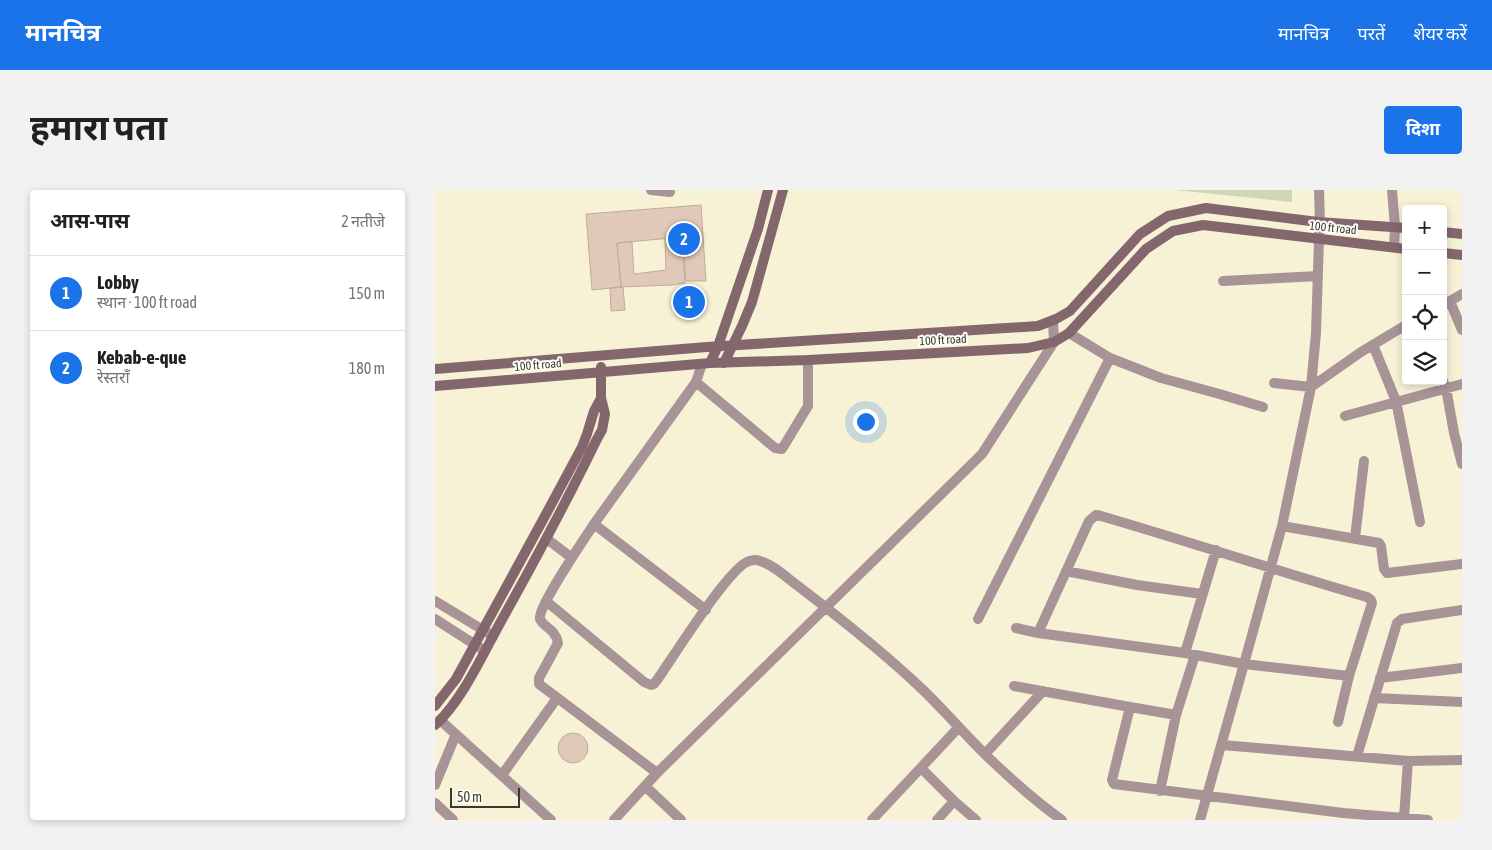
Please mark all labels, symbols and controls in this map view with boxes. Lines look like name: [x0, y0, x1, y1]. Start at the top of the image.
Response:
text: मानचित्र: [25, 19, 101, 46]
text: मानचित्र: [1278, 23, 1329, 44]
text: परतें: [1357, 23, 1385, 44]
text: शेयर करें: [1413, 23, 1467, 44]
button: दिशा: [1384, 106, 1462, 154]
text: हमारा पता: [30, 107, 167, 147]
map controls: [1402, 205, 1447, 385]
button: +: [1402, 205, 1447, 250]
text: आस-पास: [50, 208, 129, 232]
text: 2 नतीजे: [341, 212, 385, 230]
street label: 100 ft road: [1309, 219, 1357, 237]
pin: 2: [668, 220, 700, 258]
button: −: [1402, 250, 1447, 295]
text: Lobby: [97, 271, 139, 293]
pin: 1: [673, 283, 705, 321]
text: 1: [62, 284, 70, 302]
text: 150 m: [349, 284, 385, 302]
text: स्थान · 100 ft road: [97, 293, 197, 311]
button: locate: [1402, 295, 1447, 340]
street label: 100 ft road: [919, 332, 967, 348]
button: layers: [1402, 340, 1447, 385]
text: Kebab-e-que: [97, 346, 186, 368]
street label: 100 ft road: [514, 356, 562, 374]
text: 2: [62, 359, 70, 377]
text: 180 m: [349, 359, 385, 377]
text: रेस्तराँ: [97, 368, 130, 386]
your location: [853, 409, 879, 435]
scale bar: [450, 785, 520, 808]
text: 50 m: [457, 789, 482, 805]

